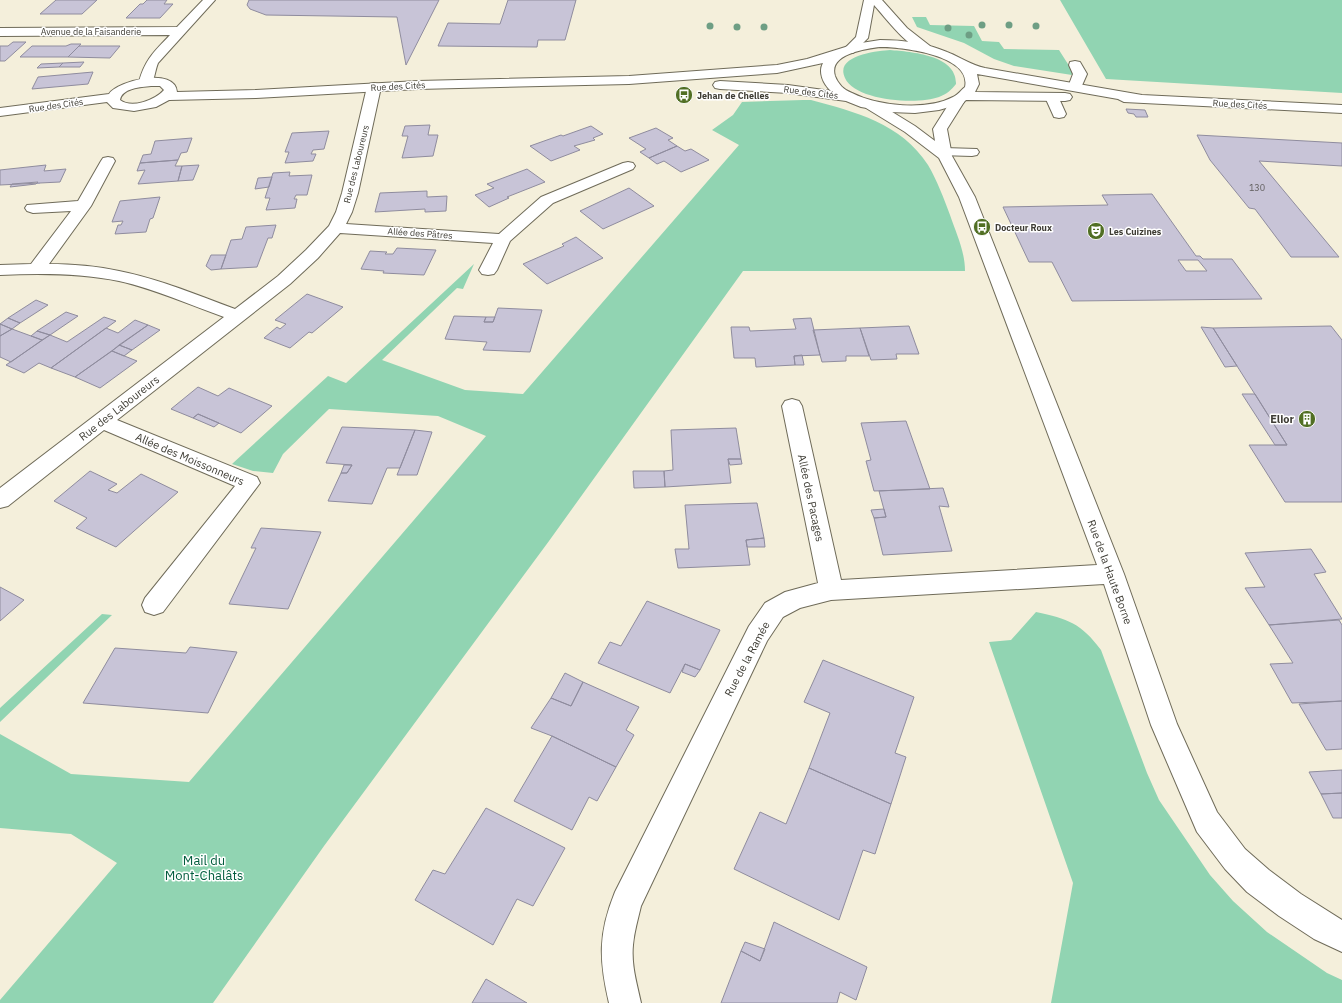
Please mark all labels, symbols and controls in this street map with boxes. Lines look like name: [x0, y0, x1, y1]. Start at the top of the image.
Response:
street label: Avenue de la Faisanderie: [41, 26, 141, 37]
street label: Rue des Cités: [370, 79, 426, 93]
street label: Rue des Cités: [783, 83, 839, 101]
bus stop icon: Jehan de Chelles: [674, 85, 694, 105]
place label: Jehan de Chelles: [697, 90, 769, 101]
street label: Rue des Cités: [28, 96, 84, 114]
street label: Rue des Cités: [1212, 97, 1268, 111]
street label: Rue des Laboureurs: [341, 124, 371, 204]
house number: 130: [1249, 182, 1265, 193]
bus stop icon: Docteur Roux: [972, 217, 992, 237]
theatre icon: Les Cuizines: [1086, 221, 1106, 241]
place label: Docteur Roux: [995, 222, 1052, 233]
street label: Allée des Pâtres: [387, 225, 453, 241]
place label: Les Cuizines: [1109, 226, 1162, 237]
street label: Rue des Laboureurs: [76, 372, 162, 444]
building icon: Elior: [1297, 409, 1317, 429]
place label: Elior: [1270, 412, 1295, 426]
street label: Allée des Moissonneurs: [133, 430, 247, 488]
street label: Allée des Pacages: [795, 453, 827, 543]
street label: Rue de la Haute Borne: [1085, 518, 1135, 626]
street label: Rue de la Ramée: [721, 619, 773, 699]
park label: Mail du Mont-Chalâts: [165, 852, 243, 884]

